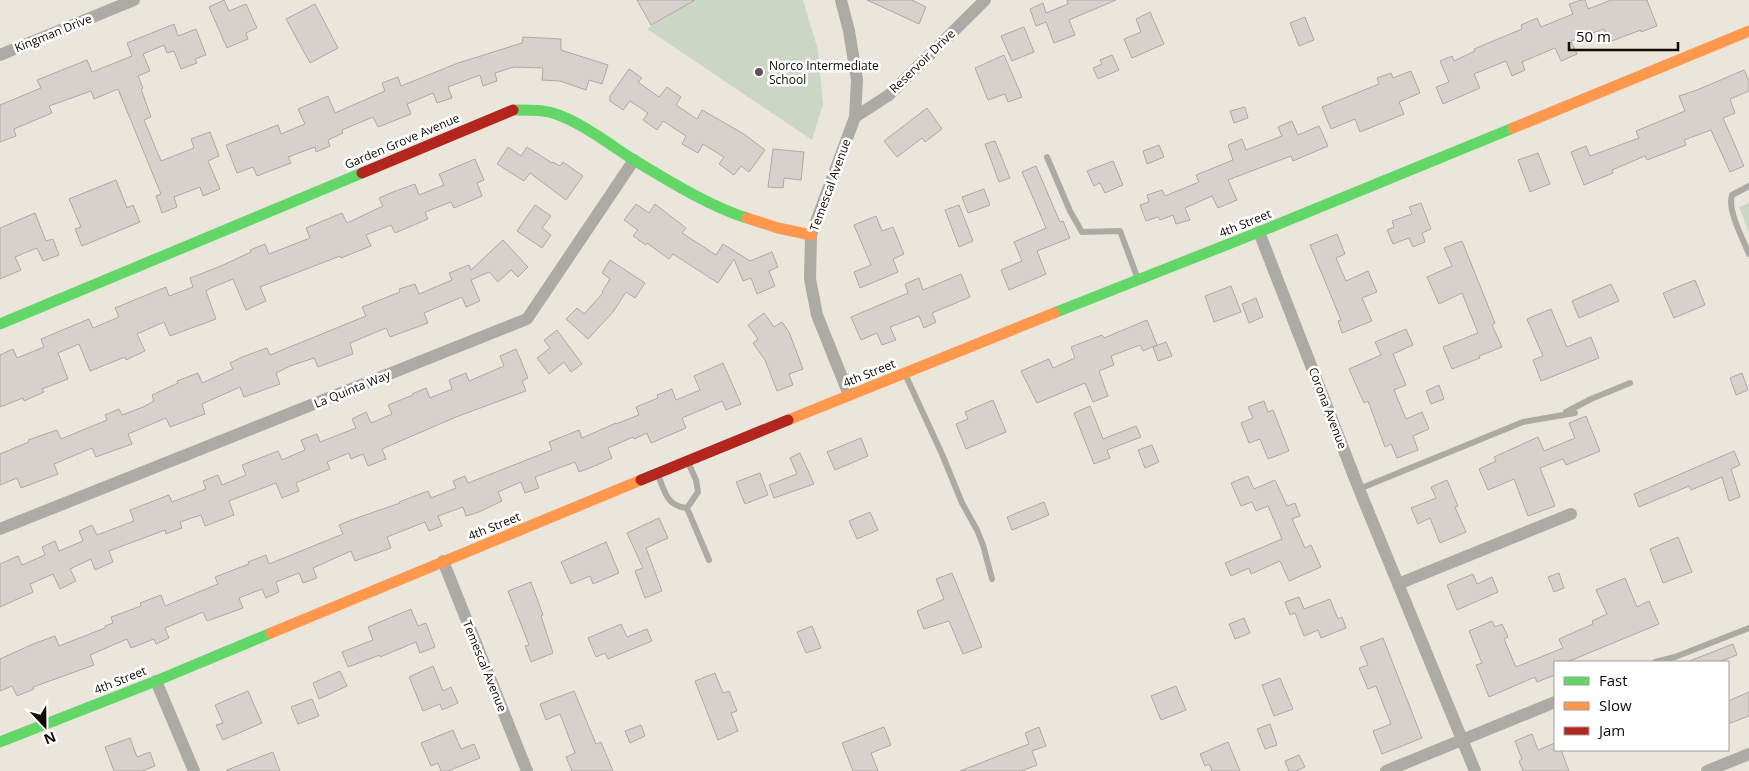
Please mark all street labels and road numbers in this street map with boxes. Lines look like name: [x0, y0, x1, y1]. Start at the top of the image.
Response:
street label: Kingman Drive: [12, 10, 94, 56]
street label: Reservoir Drive: [885, 25, 959, 97]
street label: Garden Grove Avenue: [342, 109, 462, 173]
street label: Temescal Avenue: [805, 136, 855, 234]
street label: 4th Street: [1216, 205, 1274, 241]
street label: 4th Street: [840, 355, 898, 391]
street label: Corona Avenue: [1305, 365, 1351, 451]
street label: La Quinta Way: [311, 366, 394, 412]
street label: 4th Street: [465, 508, 523, 544]
street label: Temescal Avenue: [459, 618, 511, 715]
street label: 4th Street: [91, 662, 149, 698]

